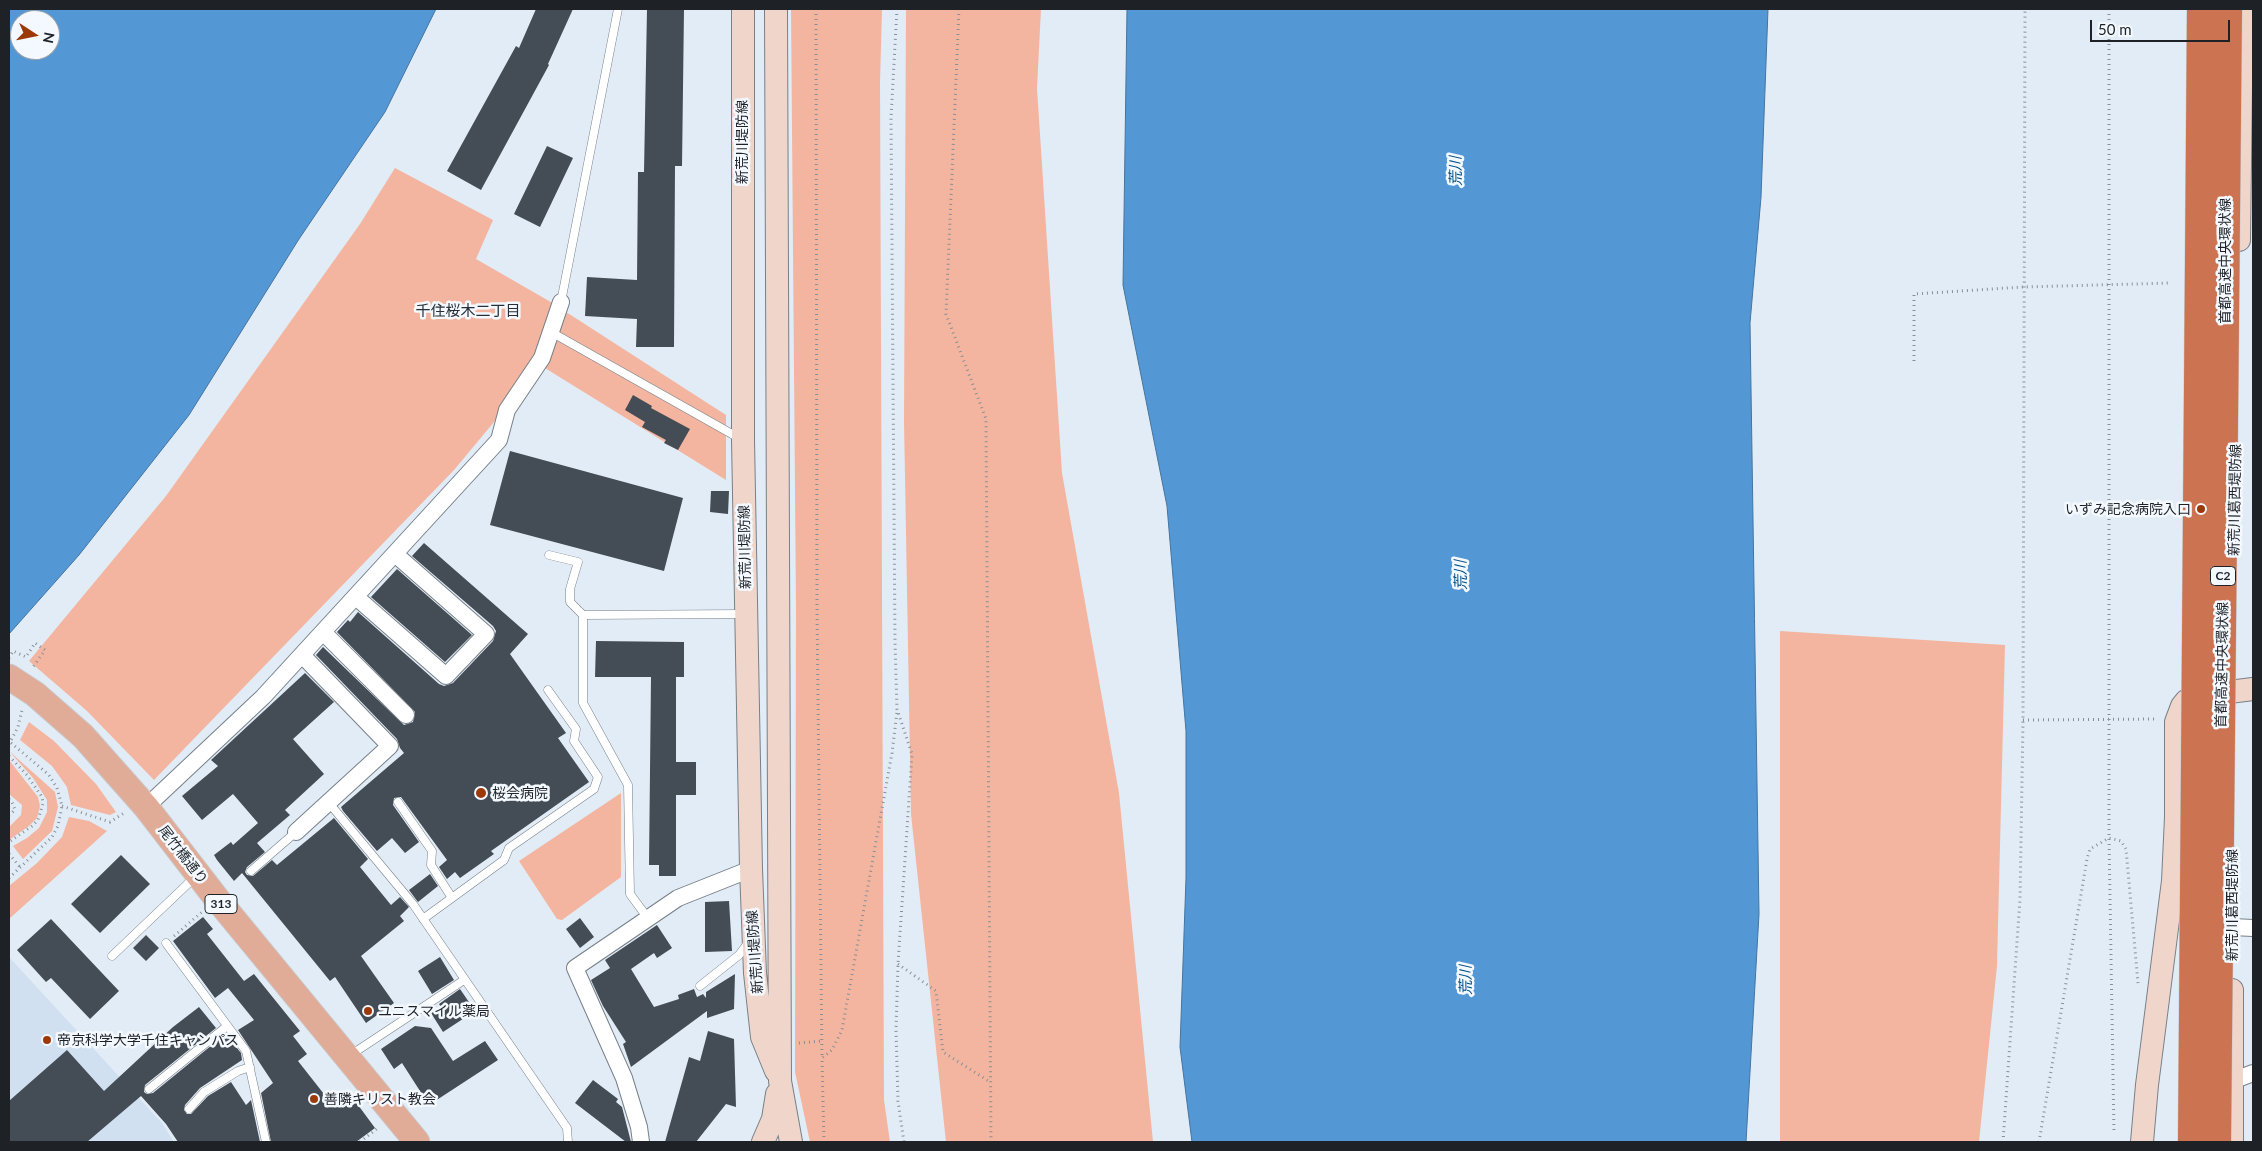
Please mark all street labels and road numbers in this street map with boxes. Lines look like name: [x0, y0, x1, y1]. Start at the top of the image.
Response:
street label: 新荒川堤防線: [734, 100, 750, 184]
street label: 首都高速中央環状線: [2217, 198, 2233, 324]
street label: 新荒川葛西堤防線: [2226, 444, 2244, 556]
street label: 新荒川堤防線: [736, 505, 754, 589]
road number: C2: [2210, 566, 2236, 586]
street label: 首都高速中央環状線: [2213, 602, 2231, 728]
street label: 尾竹橋通り: [155, 822, 211, 888]
street label: 新荒川葛西堤防線: [2224, 849, 2240, 961]
road number: 313: [205, 894, 237, 914]
street label: 新荒川堤防線: [744, 910, 766, 994]

